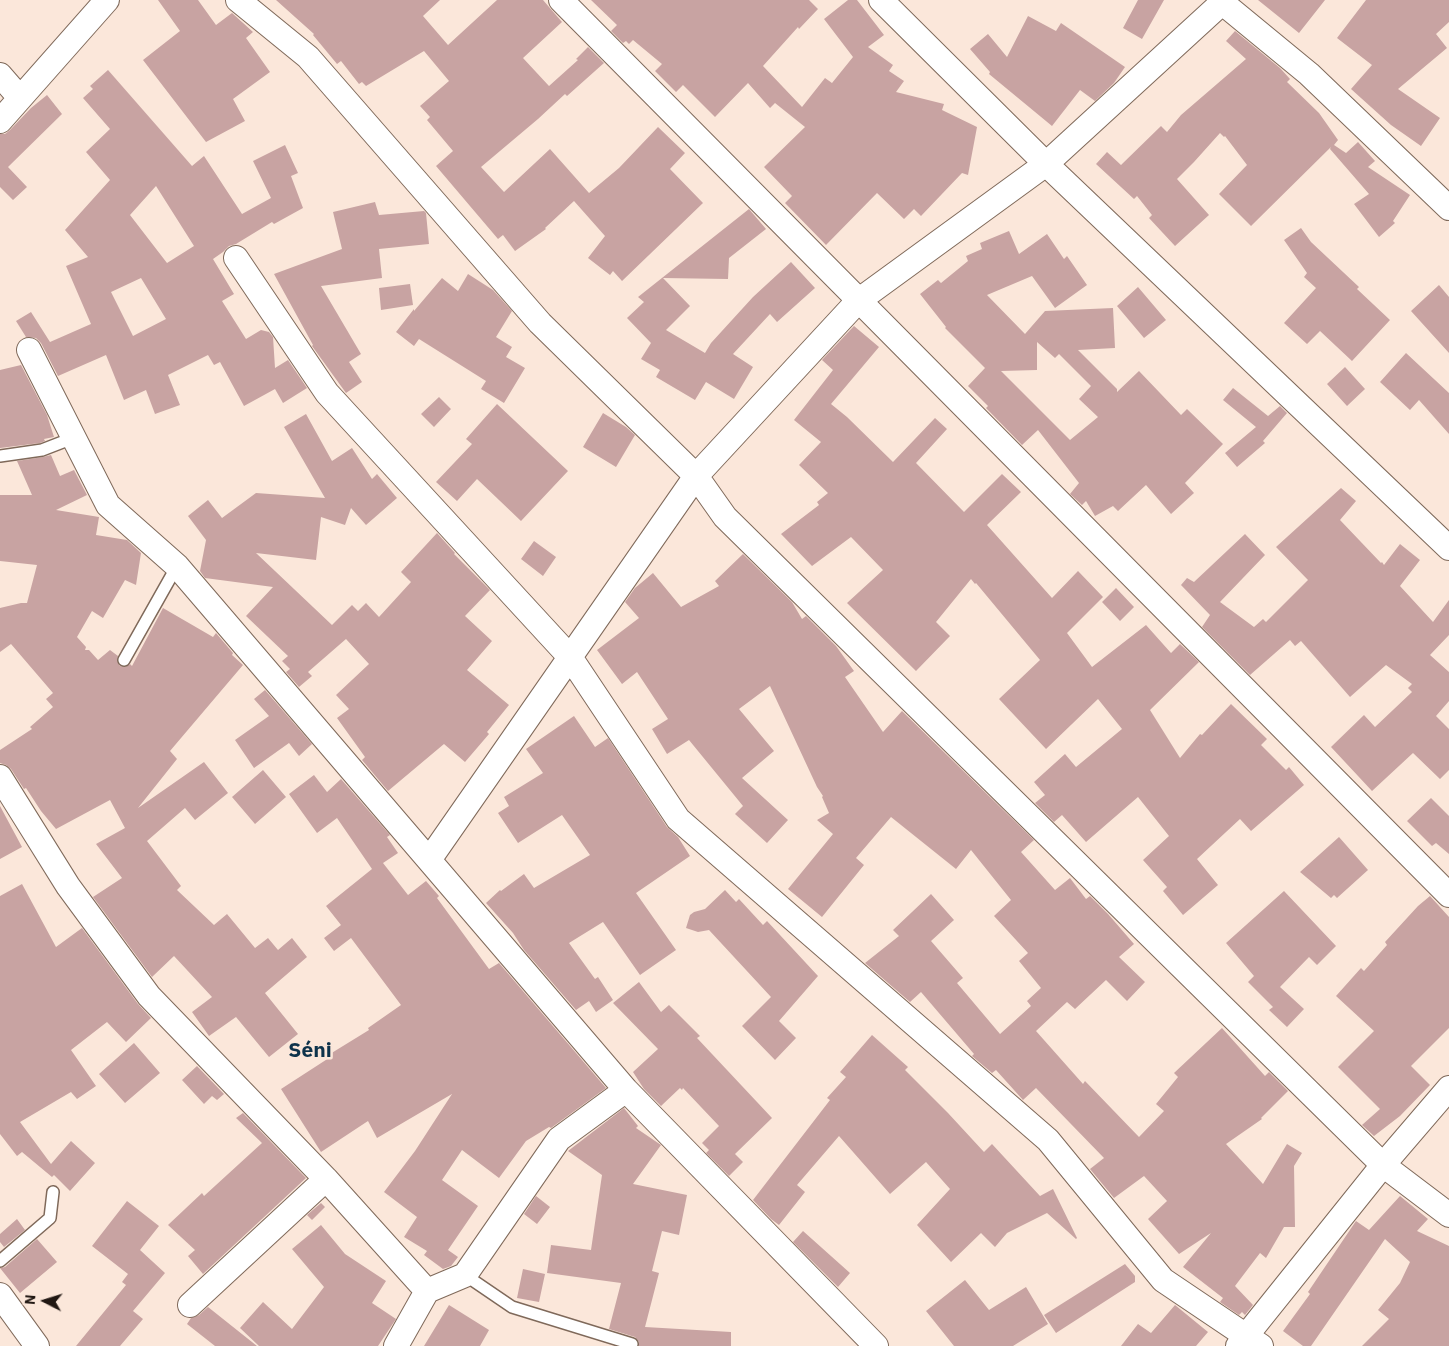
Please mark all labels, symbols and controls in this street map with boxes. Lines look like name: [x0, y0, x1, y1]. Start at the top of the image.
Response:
district label: Séni: [288, 1038, 332, 1064]
north arrow: [20, 1276, 70, 1326]
text: N: [21, 1294, 39, 1306]

